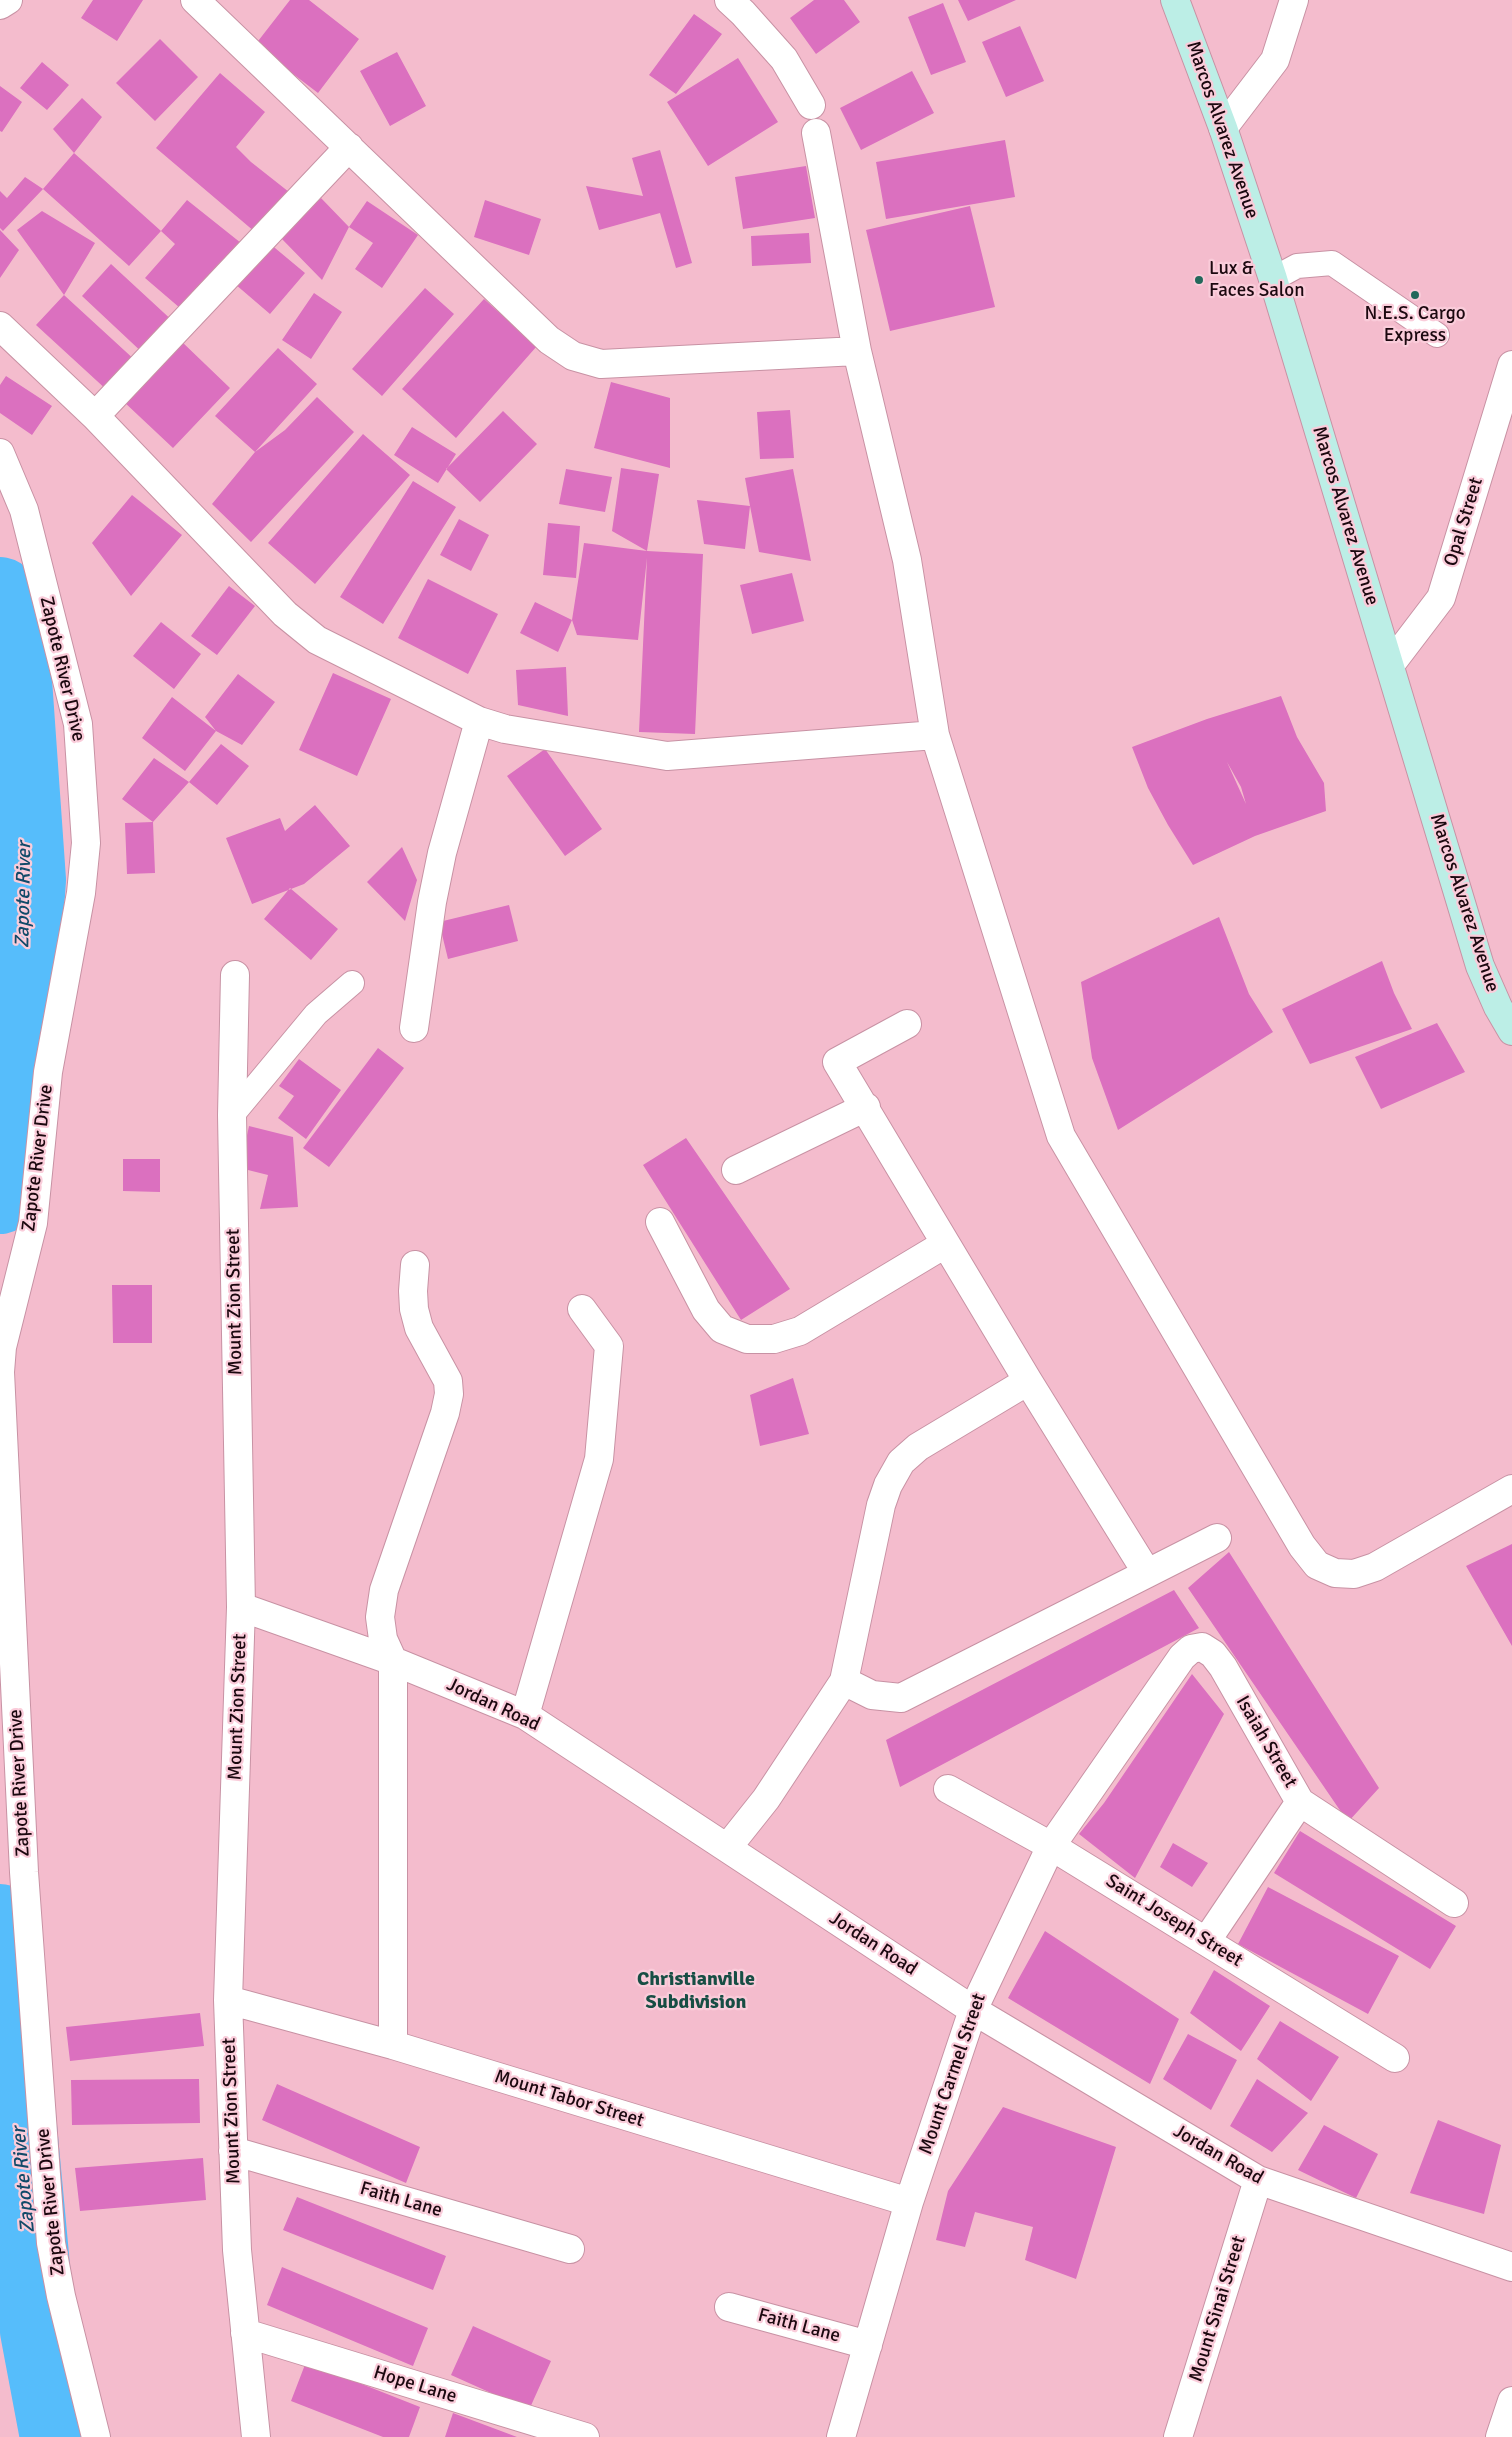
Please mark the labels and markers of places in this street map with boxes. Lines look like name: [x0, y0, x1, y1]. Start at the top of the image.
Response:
place label: Lux & Faces Salon: [1209, 258, 1304, 302]
marker: Lux & Faces Salon: [1193, 274, 1205, 286]
marker: N.E.S. Cargo Express: [1409, 289, 1421, 301]
place label: N.E.S. Cargo Express: [1364, 303, 1466, 347]

